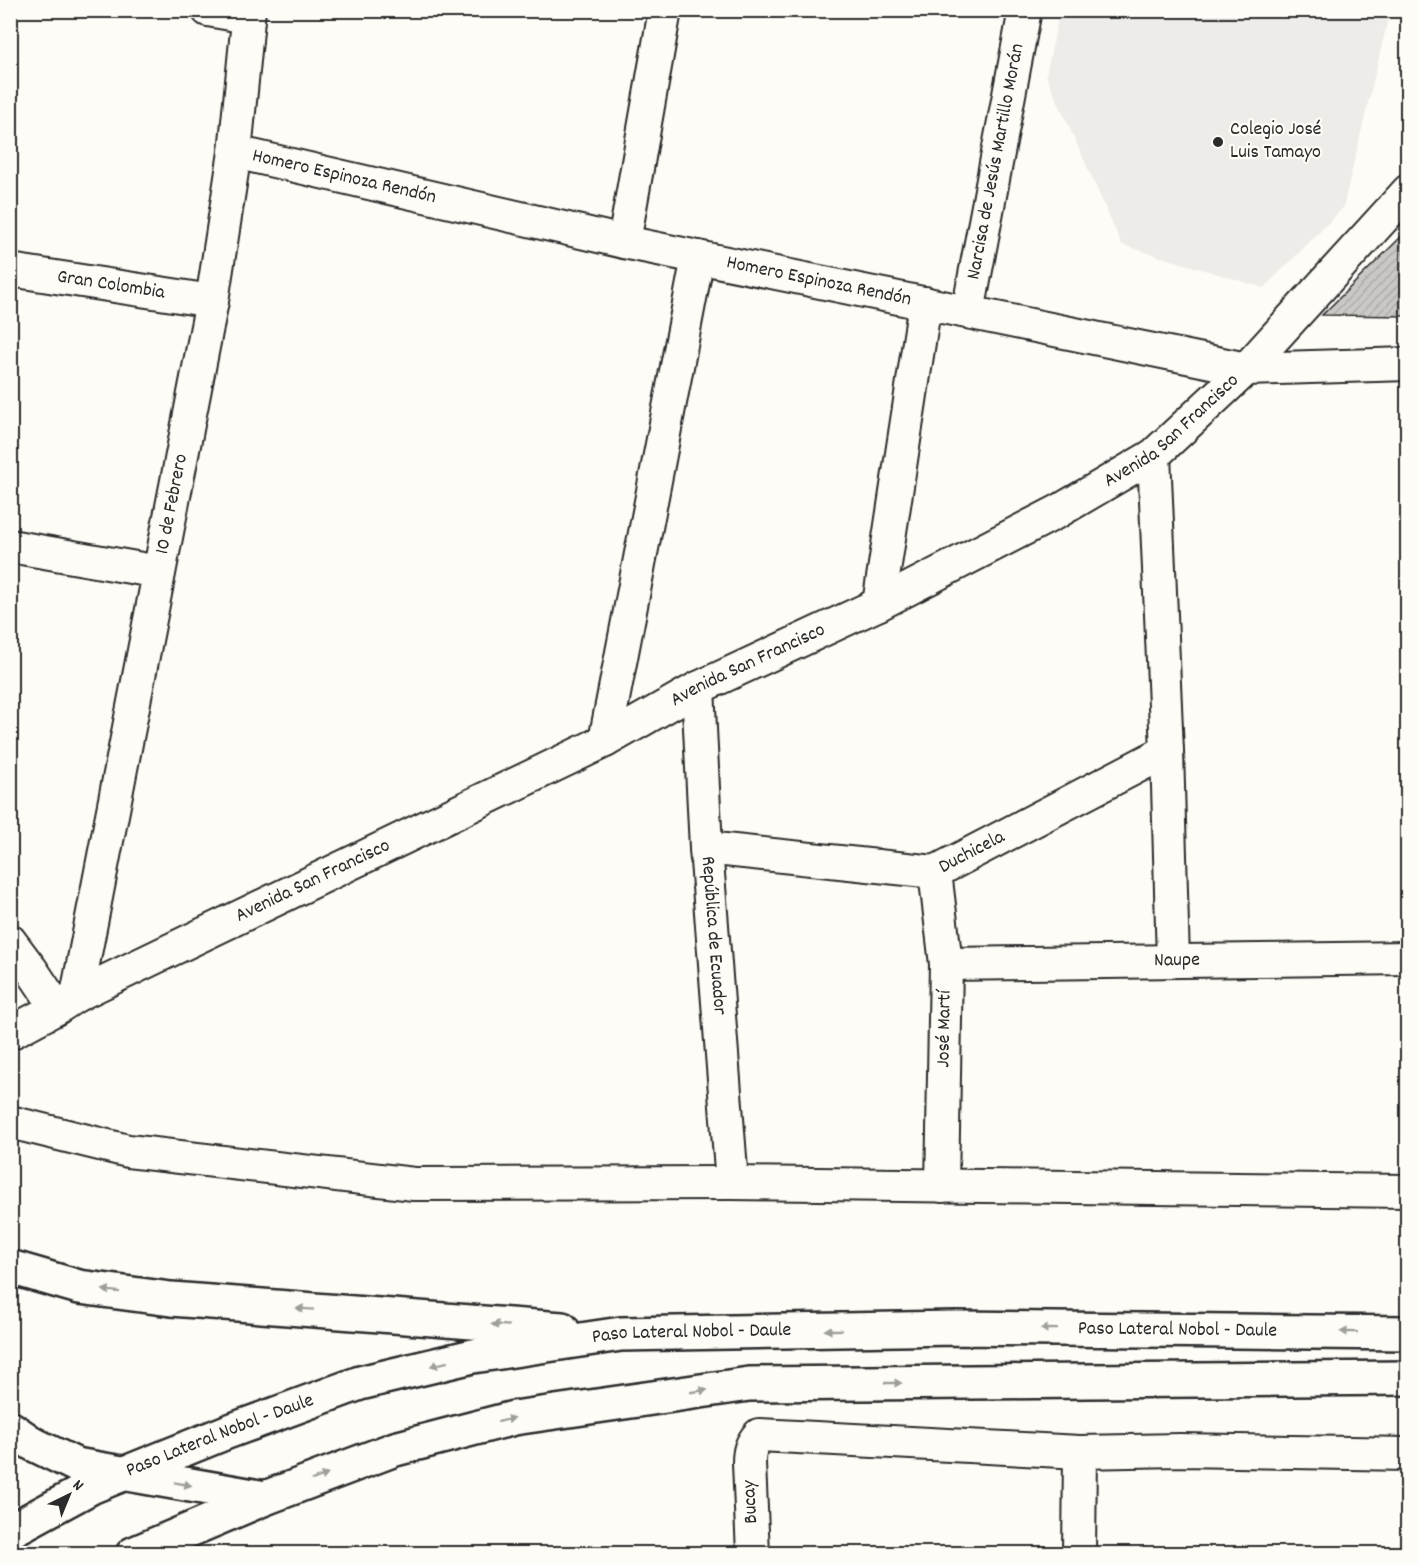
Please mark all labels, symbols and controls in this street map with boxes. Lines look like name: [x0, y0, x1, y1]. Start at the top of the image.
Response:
street label: Narcisa de Jesús Martillo Morán: [960, 41, 1032, 282]
place label: Colegio José Luis Tamayo: [1230, 116, 1321, 167]
marker: Colegio José Luis Tamayo: [1211, 135, 1225, 149]
street label: Homero Espinoza Rendón: [249, 142, 439, 212]
street label: Homero Espinoza Rendón: [724, 249, 914, 314]
street label: Gran Colombia: [55, 263, 167, 308]
street label: Avenida San Francisco: [1099, 368, 1246, 495]
street label: 10 de Febrero: [149, 452, 196, 557]
street label: Avenida San Francisco: [666, 617, 830, 715]
street label: Duchicela: [934, 824, 1010, 881]
street label: Avenida San Francisco: [231, 832, 395, 931]
street label: República de Ecuador: [693, 855, 733, 1017]
street label: Naupe: [1154, 947, 1200, 975]
street label: José Martí: [930, 989, 960, 1068]
one-way arrow: [101, 1287, 120, 1296]
one-way arrow: [296, 1305, 315, 1314]
street label: Paso Lateral Nobol - Daule: [1078, 1315, 1278, 1346]
street label: Paso Lateral Nobol - Daule: [590, 1317, 792, 1352]
one-way arrow: [490, 1320, 509, 1329]
one-way arrow: [1040, 1324, 1059, 1334]
one-way arrow: [824, 1325, 843, 1334]
one-way arrow: [1340, 1328, 1359, 1337]
one-way arrow: [430, 1360, 448, 1370]
one-way arrow: [884, 1378, 903, 1388]
street label: Paso Lateral Nobol - Daule: [122, 1387, 318, 1485]
one-way arrow: [689, 1387, 708, 1396]
one-way arrow: [497, 1414, 515, 1424]
north arrow: [39, 1465, 99, 1525]
one-way arrow: [311, 1472, 329, 1482]
text: N: [67, 1475, 88, 1497]
street label: Bucay: [736, 1479, 766, 1525]
one-way arrow: [174, 1480, 193, 1489]

